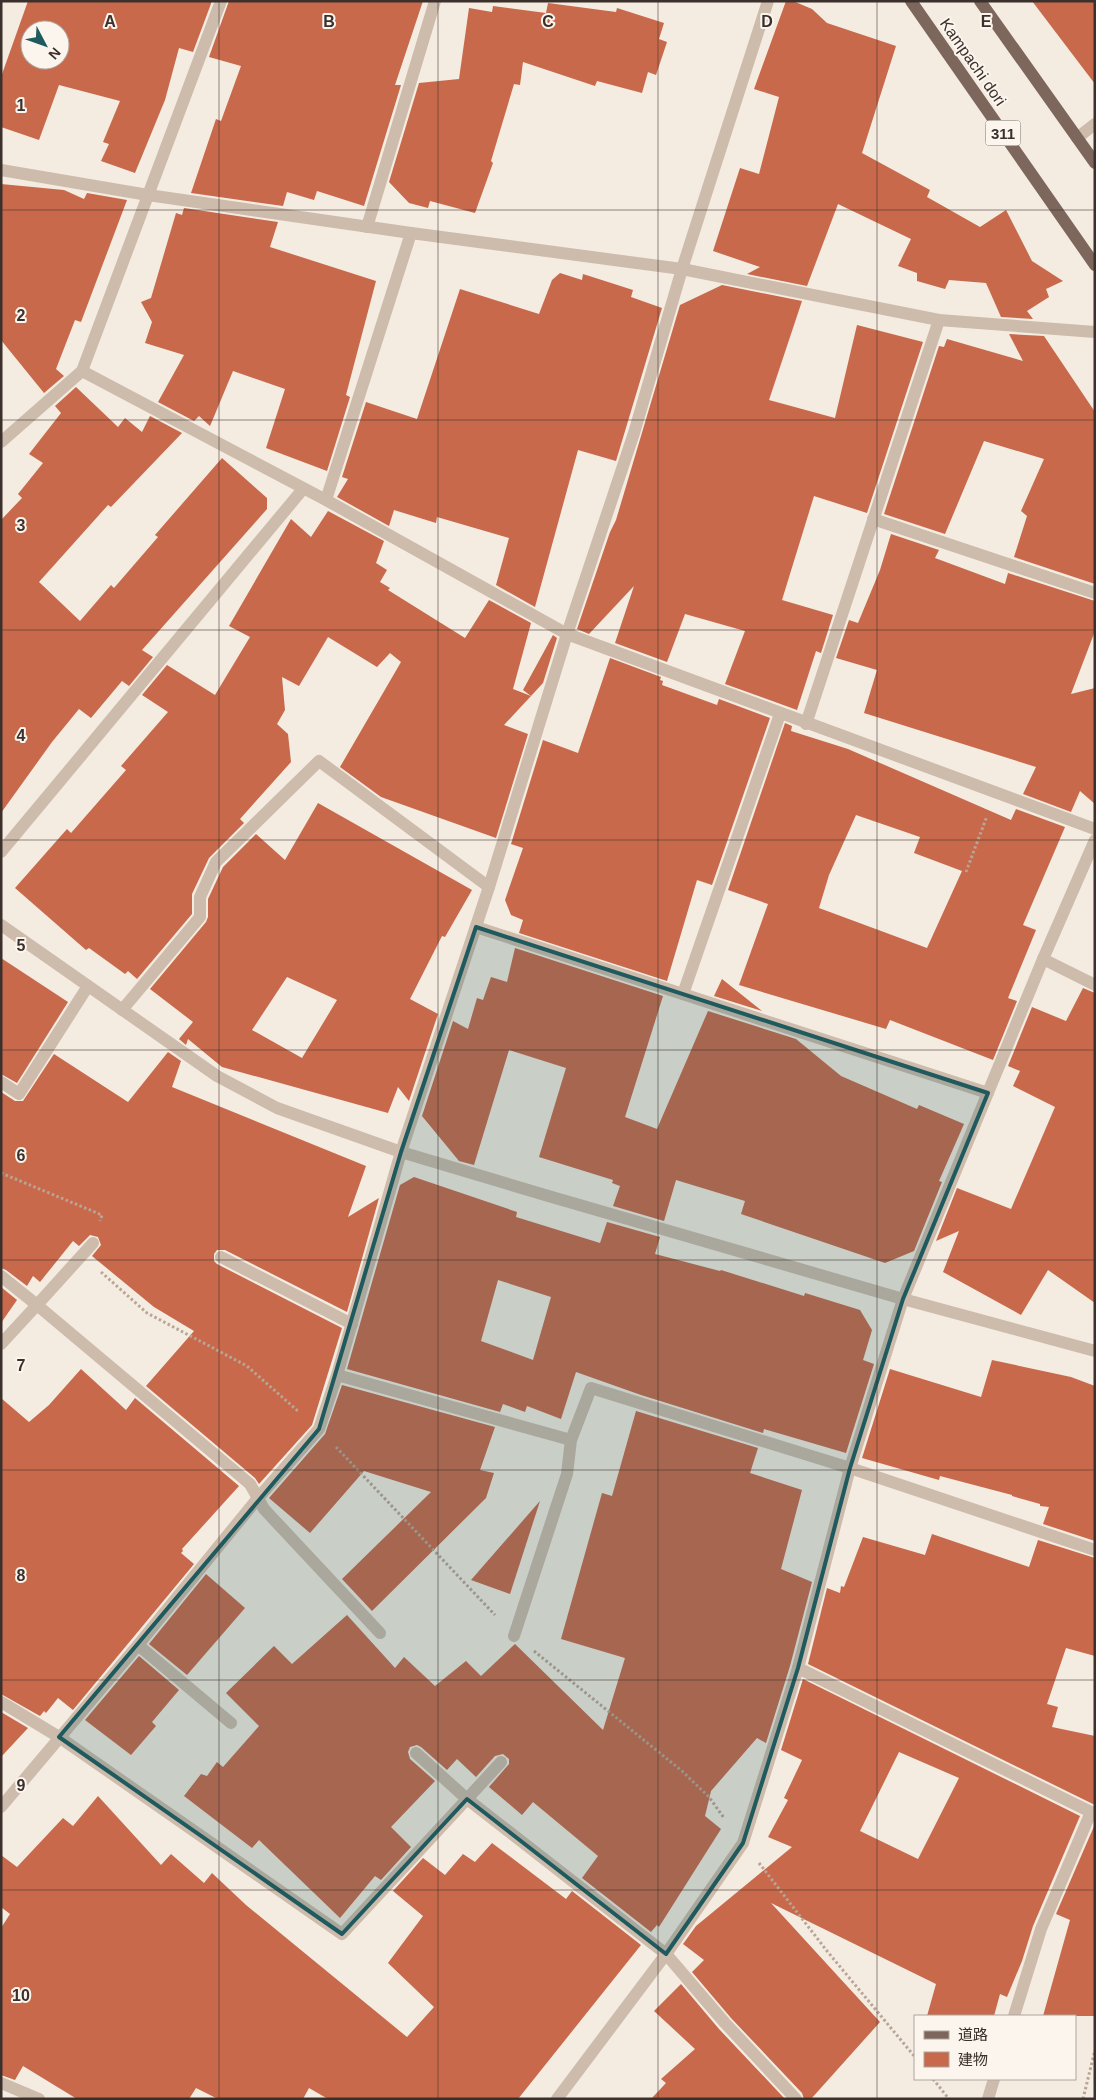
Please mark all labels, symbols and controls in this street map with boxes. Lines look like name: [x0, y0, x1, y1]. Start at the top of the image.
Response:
text: A: [104, 13, 116, 30]
text: B: [323, 13, 335, 30]
text: C: [542, 13, 554, 30]
text: D: [761, 13, 773, 30]
text: E: [981, 13, 992, 30]
street label: Kampachi dori: [937, 15, 1009, 109]
north arrow: [20, 20, 70, 70]
text: N: [45, 44, 64, 63]
text: 1: [17, 97, 26, 114]
road number: 311: [986, 120, 1020, 146]
text: 2: [17, 307, 26, 324]
text: 3: [17, 517, 26, 534]
text: 4: [17, 727, 26, 744]
text: 5: [17, 937, 26, 954]
text: 6: [17, 1147, 26, 1164]
text: 7: [17, 1357, 26, 1374]
text: 8: [17, 1567, 26, 1584]
text: 9: [17, 1777, 26, 1794]
text: 10: [12, 1987, 30, 2004]
legend: [914, 2015, 1076, 2080]
text: 道路: [958, 2026, 988, 2043]
text: 建物: [958, 2051, 988, 2068]

